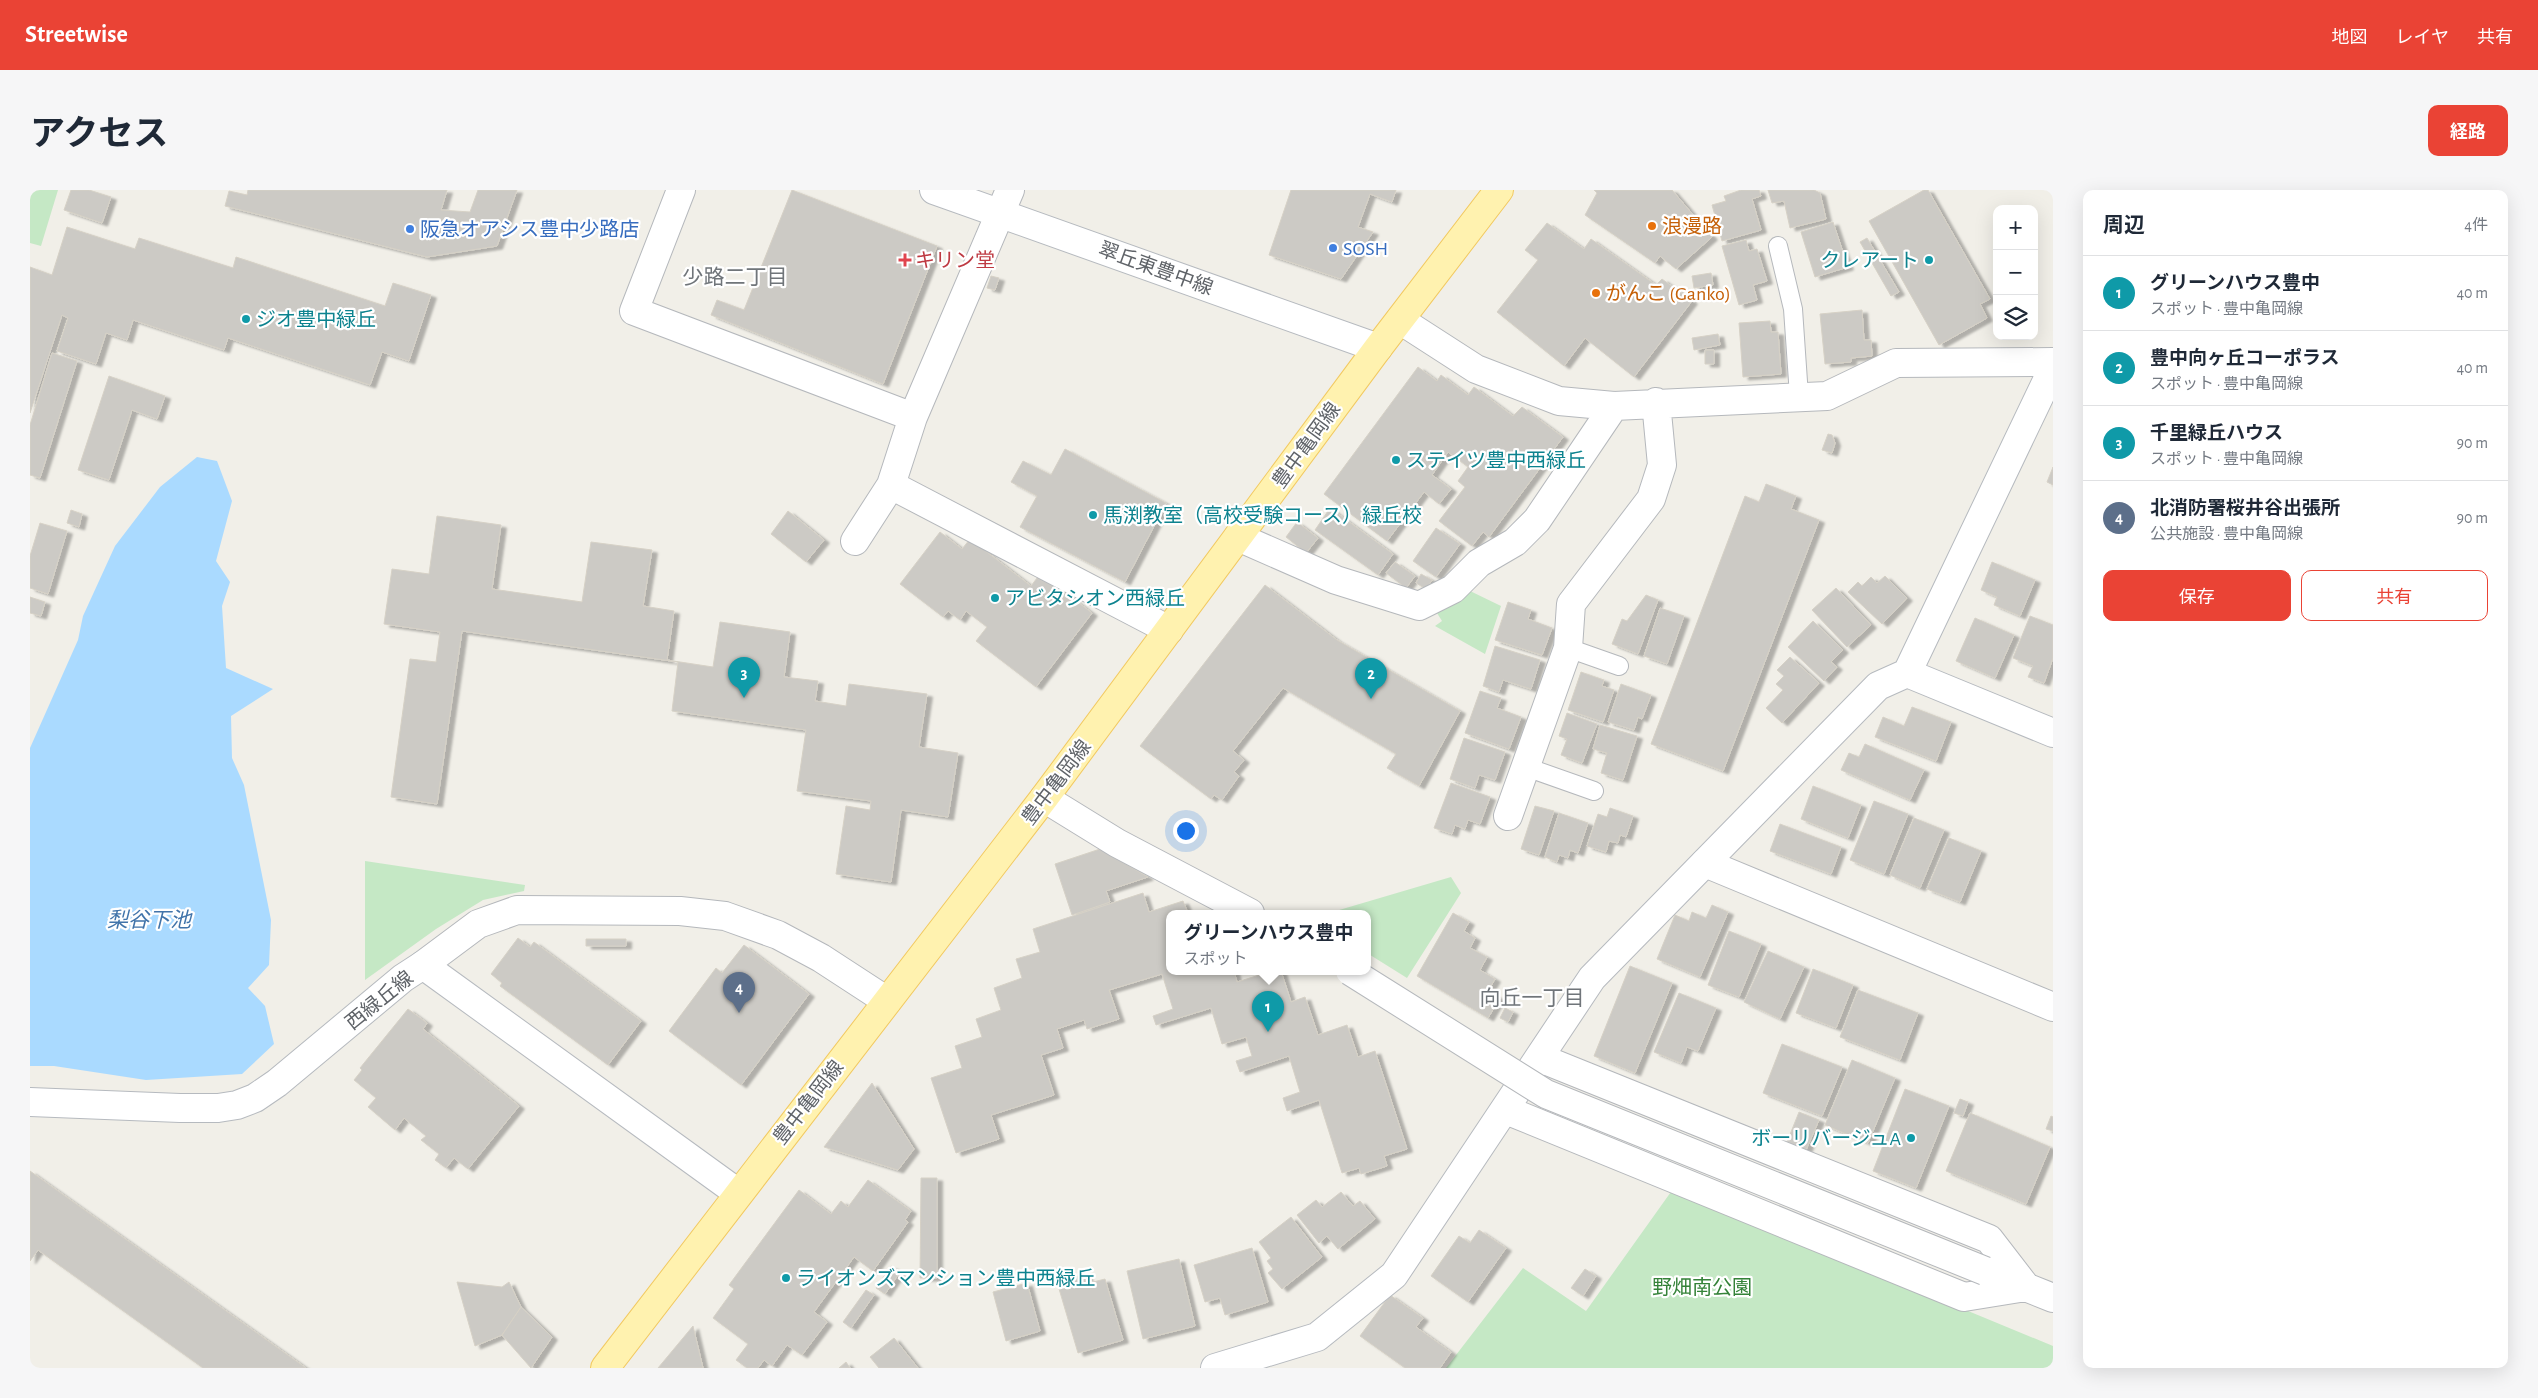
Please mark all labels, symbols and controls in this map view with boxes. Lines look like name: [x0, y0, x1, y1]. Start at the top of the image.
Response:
text: Streetwise: [25, 23, 128, 47]
text: 地図: [2332, 29, 2368, 47]
text: レイヤ: [2396, 29, 2449, 47]
text: 共有: [2477, 29, 2513, 47]
button: 経路: [2428, 105, 2508, 156]
text: アクセス: [30, 117, 168, 152]
map controls: [1993, 205, 2038, 340]
button: +: [1993, 205, 2038, 250]
text: 周辺: [2103, 215, 2145, 236]
place label: 浪漫路: [1662, 216, 1722, 237]
text: 4件: [2464, 217, 2488, 233]
place label: 阪急オアシス豊中少路店: [420, 219, 639, 240]
marker: 浪漫路: [1646, 220, 1658, 232]
marker: 阪急オアシス豊中少路店: [404, 223, 416, 235]
street label: 翠丘東豊中線: [1096, 237, 1216, 299]
place label: SOSH: [1343, 239, 1388, 259]
marker: SOSH: [1327, 242, 1339, 254]
place label: キリン堂: [915, 250, 995, 271]
place label: クレアート: [1820, 250, 1919, 271]
button: −: [1993, 250, 2038, 295]
marker: キリン堂: [899, 254, 911, 266]
marker: クレアート: [1923, 254, 1935, 266]
district label: 少路二丁目: [683, 266, 788, 288]
text: グリーンハウス豊中: [2150, 274, 2320, 293]
place label: がんこ (Ganko): [1606, 283, 1731, 304]
text: 1: [2116, 285, 2122, 301]
text: 40 m: [2456, 285, 2488, 301]
marker: がんこ (Ganko): [1590, 287, 1602, 299]
button: layers: [1993, 295, 2038, 340]
text: スポット · 豊中亀岡線: [2150, 301, 2303, 317]
place label: ジオ豊中緑丘: [256, 309, 376, 330]
marker: ジオ豊中緑丘: [240, 313, 252, 325]
text: 豊中向ヶ丘コーポラス: [2150, 349, 2340, 368]
text: 2: [2115, 360, 2123, 376]
text: 40 m: [2456, 360, 2488, 376]
text: スポット · 豊中亀岡線: [2150, 376, 2303, 392]
street label: 豊中亀岡線: [1268, 398, 1344, 492]
text: 千里緑丘ハウス: [2150, 424, 2283, 443]
text: 3: [2116, 435, 2122, 451]
text: 90 m: [2457, 435, 2488, 451]
place label: ステイツ豊中西緑丘: [1406, 450, 1586, 471]
text: スポット · 豊中亀岡線: [2150, 451, 2303, 467]
marker: ステイツ豊中西緑丘: [1390, 454, 1402, 466]
text: 北消防署桜井谷出張所: [2150, 499, 2340, 518]
place label: 馬渕教室（高校受験コース）緑丘校: [1103, 504, 1422, 526]
marker: 馬渕教室（高校受験コース）緑丘校: [1087, 509, 1099, 521]
text: 4: [2115, 510, 2123, 526]
text: 90 m: [2457, 510, 2488, 526]
text: 公共施設 · 豊中亀岡線: [2150, 526, 2303, 542]
button: 保存: [2103, 570, 2291, 621]
button: 共有: [2301, 570, 2488, 621]
place label: アビタシオン西緑丘: [1005, 588, 1185, 609]
marker: アビタシオン西緑丘: [989, 592, 1001, 604]
pin: 3: [728, 657, 760, 698]
pin: 2: [1355, 658, 1387, 699]
street label: 豊中亀岡線: [1017, 735, 1095, 829]
your location: [1173, 818, 1199, 844]
water label: 梨谷下池: [107, 909, 193, 931]
popup: [1166, 910, 1371, 975]
text: グリーンハウス豊中: [1183, 924, 1354, 943]
text: スポット: [1183, 951, 1247, 967]
street label: 西緑丘線: [341, 966, 417, 1034]
pin: 4: [723, 972, 755, 1013]
district label: 向丘一丁目: [1480, 987, 1585, 1009]
pin: 1: [1252, 991, 1284, 1032]
street label: 豊中亀岡線: [769, 1056, 847, 1148]
place label: ボーリバージュA: [1751, 1128, 1901, 1149]
marker: ボーリバージュA: [1905, 1132, 1917, 1144]
place label: ライオンズマンション豊中西緑丘: [796, 1268, 1096, 1289]
marker: ライオンズマンション豊中西緑丘: [780, 1272, 792, 1284]
park label: 野畑南公園: [1652, 1277, 1752, 1298]

